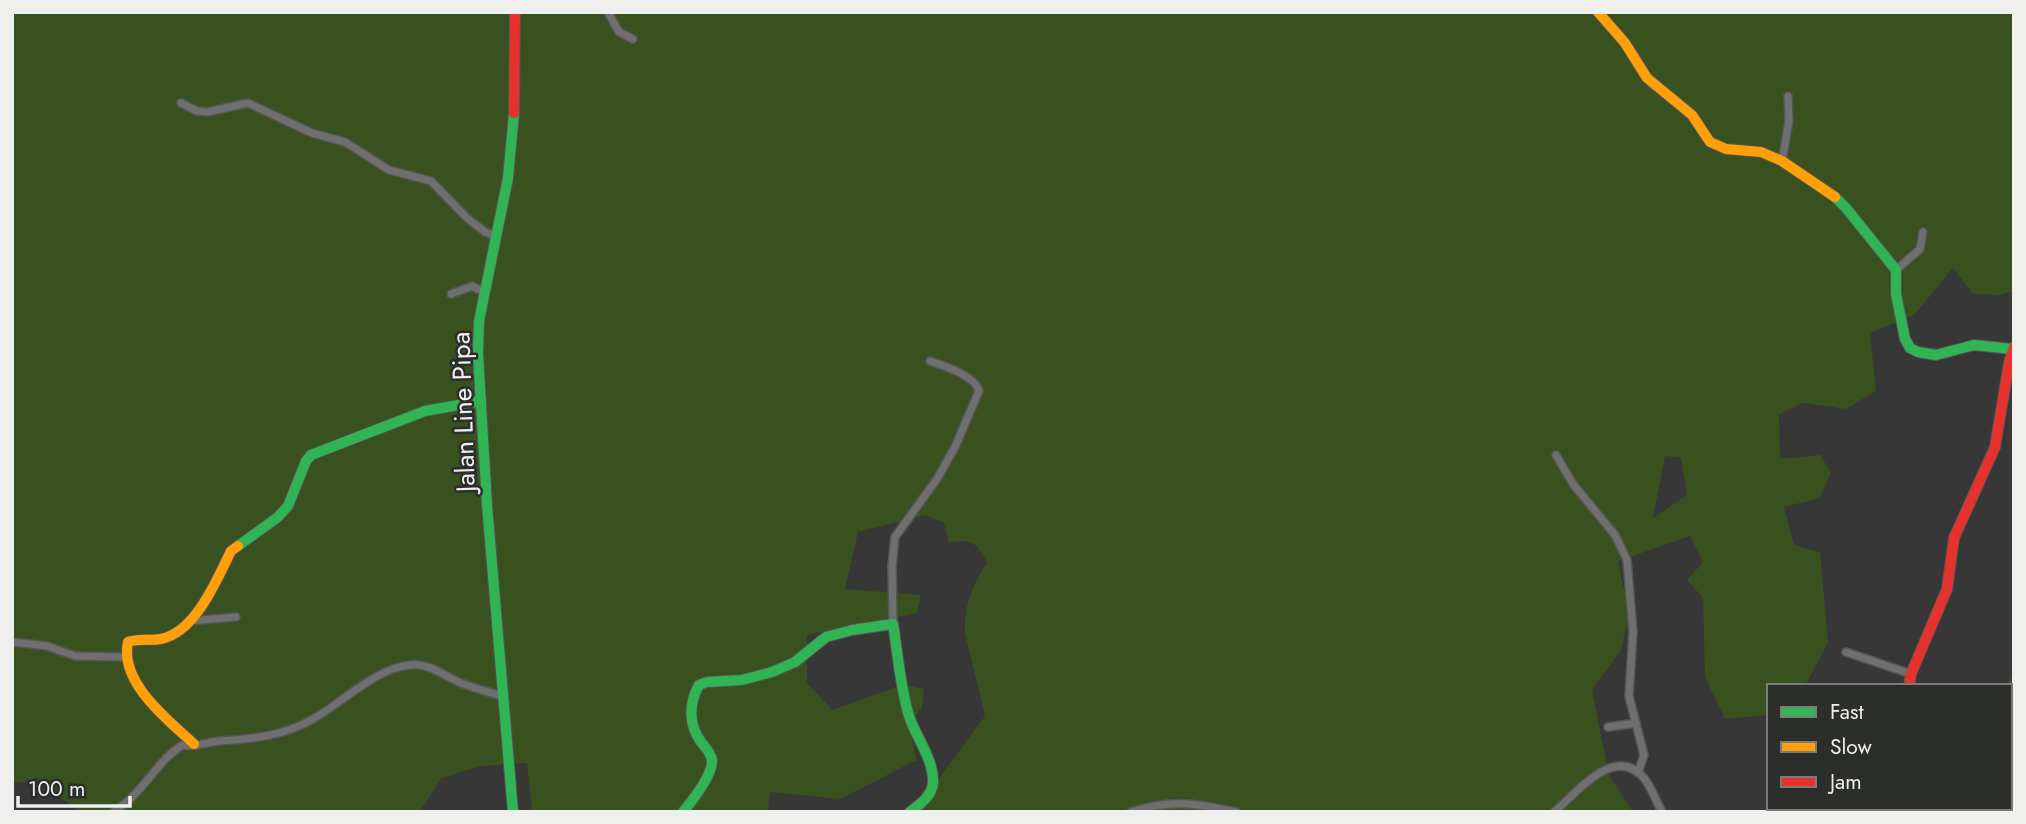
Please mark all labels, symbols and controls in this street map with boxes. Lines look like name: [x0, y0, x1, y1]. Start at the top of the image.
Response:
street label: Jalan Line Pipa: [441, 331, 485, 496]
legend: [1767, 684, 2012, 810]
text: Fast: [1830, 697, 1863, 727]
text: Slow: [1830, 732, 1872, 762]
scale bar: [18, 764, 130, 808]
text: Jam: [1827, 767, 1862, 797]
text: 100 m: [28, 774, 85, 804]

